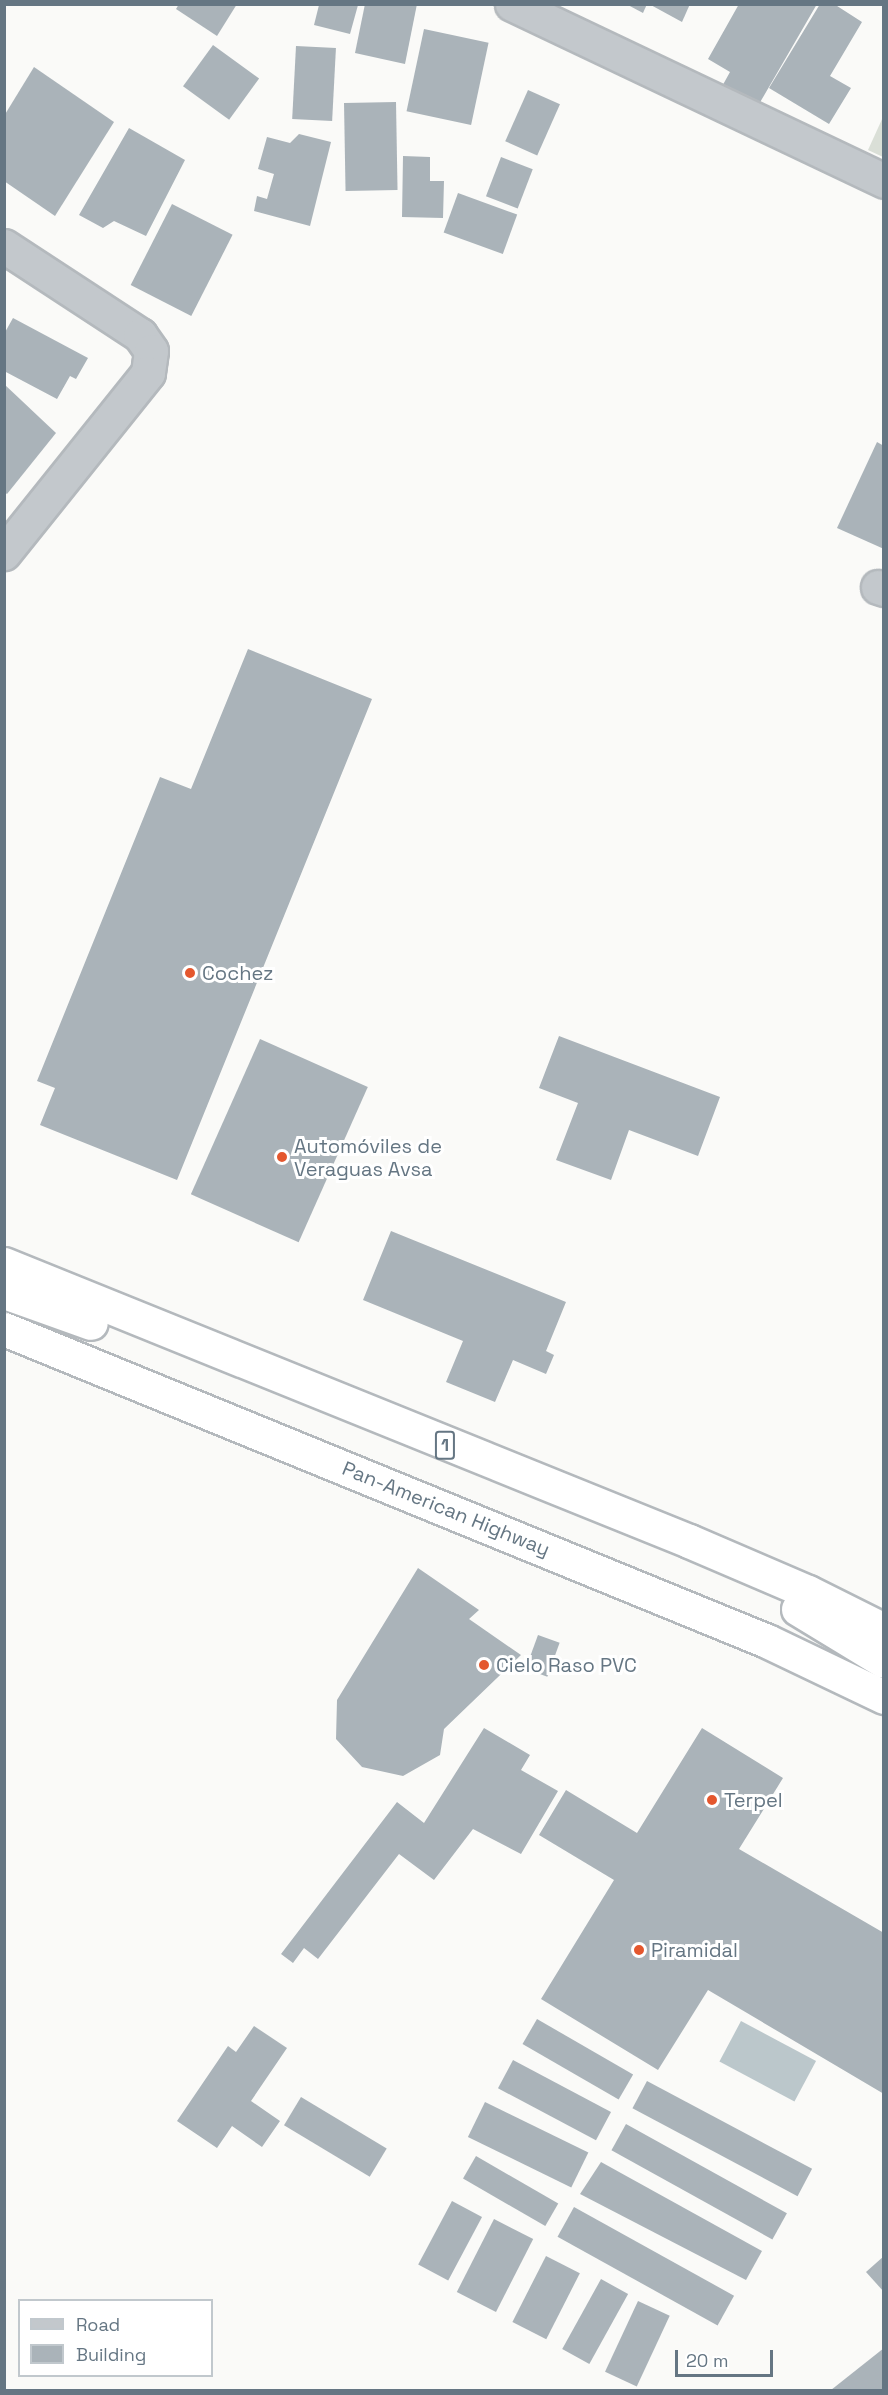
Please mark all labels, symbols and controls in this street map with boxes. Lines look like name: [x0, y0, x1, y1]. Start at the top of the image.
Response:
place label: Cochez: [202, 961, 273, 985]
marker: Cochez: [183, 966, 197, 980]
place label: Automóviles de Veraguas Avsa: [294, 1134, 442, 1181]
marker: Automóviles de Veraguas Avsa: [275, 1150, 289, 1164]
road number: 1: [434, 1430, 456, 1460]
street label: Pan-American Highway: [339, 1456, 553, 1562]
place label: Cielo Raso PVC: [496, 1653, 637, 1677]
marker: Cielo Raso PVC: [477, 1658, 491, 1672]
place label: Terpel: [724, 1788, 783, 1812]
marker: Terpel: [705, 1793, 719, 1807]
place label: Piramidal: [651, 1938, 738, 1962]
marker: Piramidal: [632, 1943, 646, 1957]
legend: [18, 2299, 213, 2377]
text: Road: [76, 2313, 120, 2336]
scale bar: [678, 2338, 776, 2376]
text: Building: [76, 2343, 146, 2366]
text: 20 m: [686, 2349, 729, 2372]

